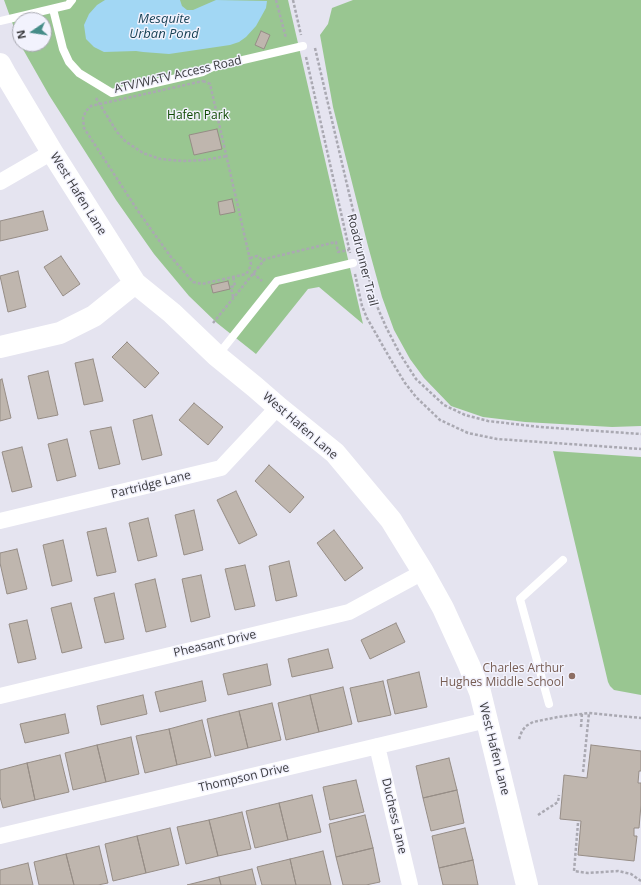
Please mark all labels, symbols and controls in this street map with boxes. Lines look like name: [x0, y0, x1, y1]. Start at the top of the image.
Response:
water label: Mesquite Urban Pond: [129, 11, 199, 42]
north arrow: [12, 12, 52, 52]
text: N: [12, 29, 29, 41]
street label: ATV/WATV Access Road: [113, 53, 243, 97]
park label: Hafen Park: [167, 109, 229, 123]
street label: West Hafen Lane: [47, 150, 109, 238]
street label: Roadrunner Trail: [344, 212, 380, 308]
street label: West Hafen Lane: [260, 389, 340, 463]
street label: Partridge Lane: [110, 468, 192, 502]
street label: Pheasant Drive: [172, 627, 258, 661]
place label: Charles Arthur Hughes Middle School: [440, 662, 564, 690]
marker: Charles Arthur Hughes Middle School: [567, 671, 577, 681]
street label: West Hafen Lane: [476, 701, 512, 797]
street label: Thompson Drive: [197, 761, 291, 795]
street label: Duchess Lane: [378, 777, 410, 855]

